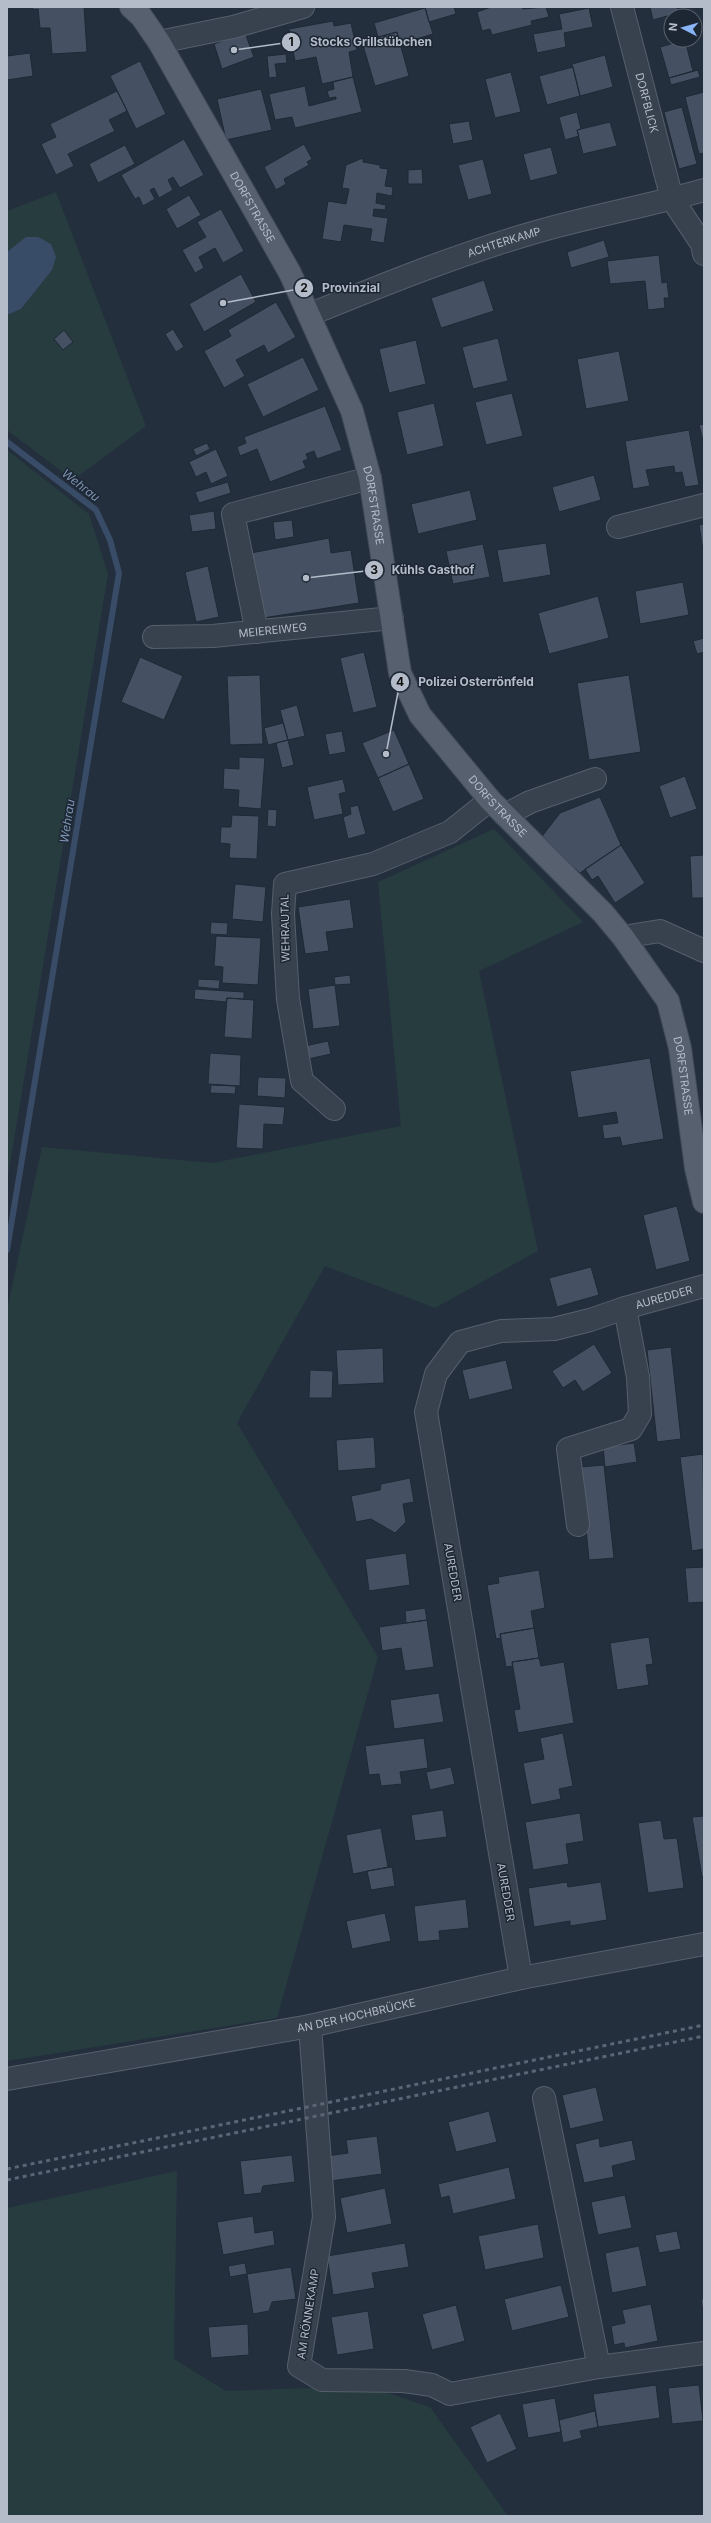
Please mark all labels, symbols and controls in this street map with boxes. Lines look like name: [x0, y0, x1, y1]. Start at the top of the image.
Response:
north arrow: [663, 8, 703, 48]
text: N: [666, 22, 680, 32]
callout: Stocks Grillstübchen: [281, 30, 440, 54]
text: 1: [288, 34, 294, 49]
text: Stocks Grillstübchen: [310, 34, 432, 49]
street label: DORFBLICK: [632, 71, 662, 135]
street label: DORFSTRASSE: [227, 169, 278, 245]
street label: ACHTERKAMP: [465, 224, 542, 260]
callout: Provinzial: [294, 276, 388, 300]
text: 2: [300, 280, 308, 295]
text: Provinzial: [322, 280, 380, 295]
street label: DORFSTRASSE: [360, 465, 387, 546]
water label: Wehrau: [59, 466, 103, 504]
callout: Kühls Gasthof: [364, 558, 483, 582]
text: 3: [370, 562, 378, 577]
text: Kühls Gasthof: [392, 562, 475, 577]
street label: MEIEREIWEG: [238, 620, 307, 640]
callout: Polizei Osterrönfeld: [390, 670, 542, 694]
text: 4: [396, 674, 404, 689]
text: Polizei Osterrönfeld: [418, 674, 534, 689]
street label: DORFSTRASSE: [466, 772, 530, 840]
water label: Wehrau: [56, 798, 78, 844]
street label: WEHRAUTAL: [277, 894, 293, 962]
street label: DORFSTRASSE: [670, 1035, 696, 1116]
street label: AUREDDER: [634, 1282, 694, 1312]
street label: AUREDDER: [441, 1542, 465, 1602]
street label: AUREDDER: [494, 1862, 518, 1922]
street label: AN DER HOCHBRÜCKE: [296, 1995, 417, 2035]
street label: AM RÖNNEKAMP: [294, 2268, 322, 2360]

